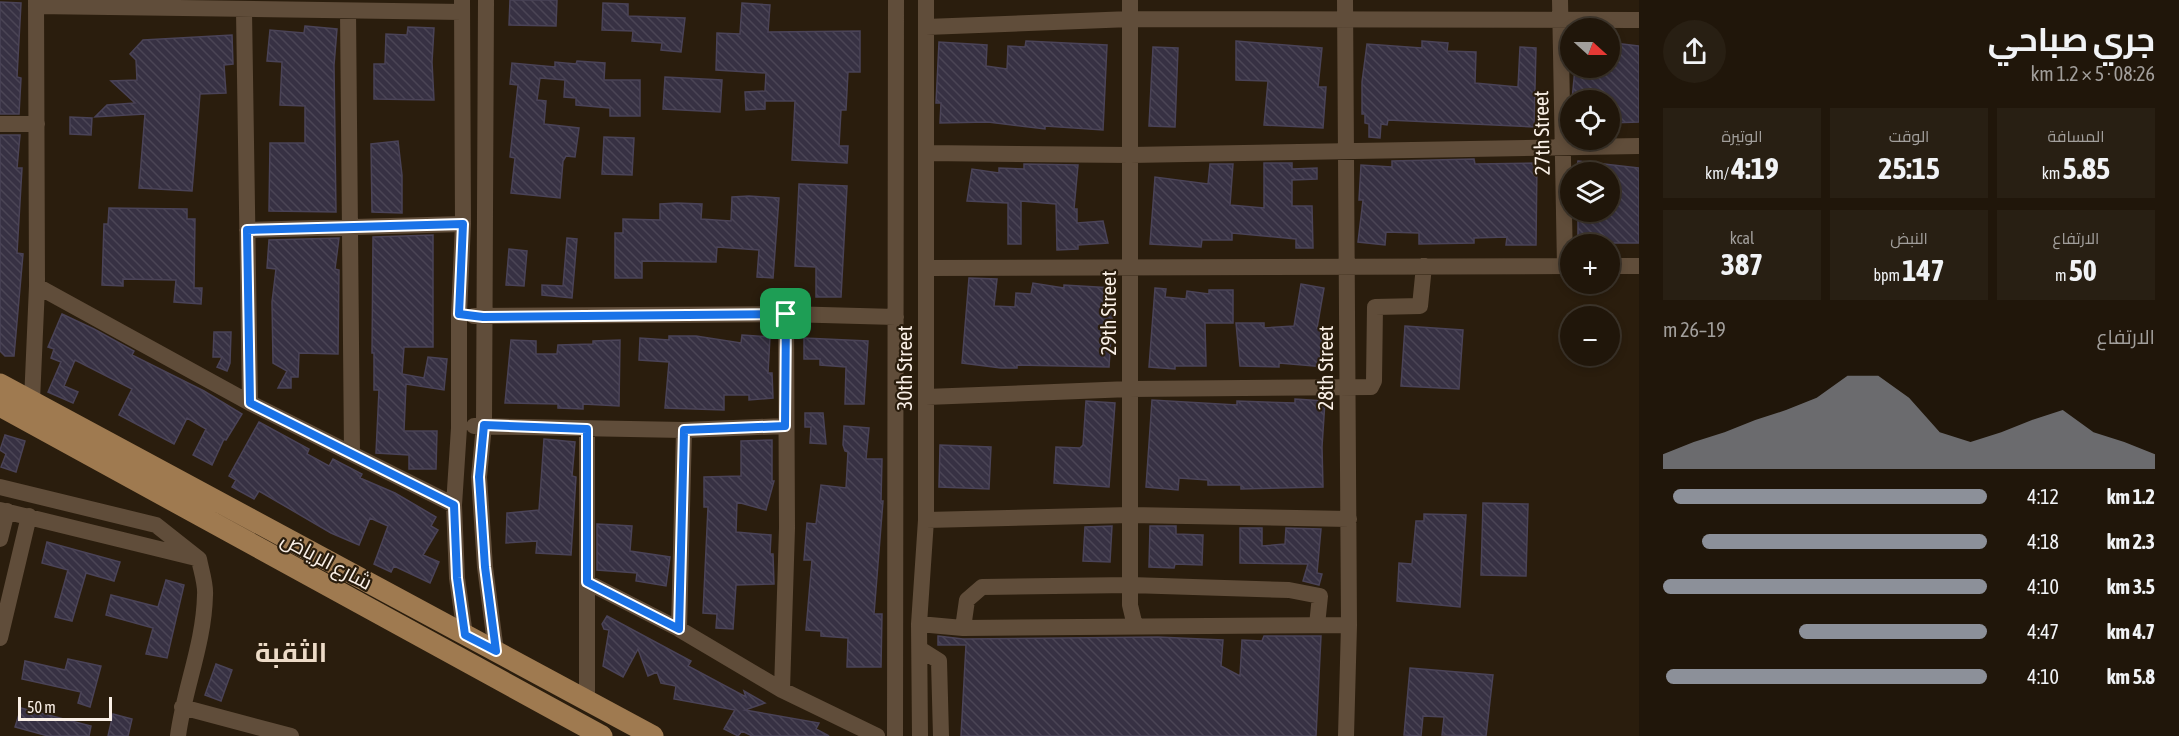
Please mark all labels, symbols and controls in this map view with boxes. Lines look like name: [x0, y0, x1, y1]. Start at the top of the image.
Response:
north arrow: [1560, 18, 1620, 78]
map controls: [1560, 18, 1620, 366]
button: share: [1663, 20, 1726, 83]
text: جري صباحي: [1988, 20, 2155, 58]
text: 08:26 · 5 × 1.2 km: [2030, 62, 2155, 85]
street label: 27th Street: [1528, 90, 1554, 176]
button: locate: [1560, 90, 1620, 150]
text: الوتيرة: [1721, 127, 1763, 145]
text: الوقت: [1889, 127, 1929, 145]
text: المسافة: [2048, 127, 2104, 145]
text: 4:19: [1731, 151, 1779, 185]
text: 25:15: [1878, 151, 1940, 185]
text: 5.85: [2063, 151, 2110, 185]
button: layers: [1560, 162, 1620, 222]
text: /km: [1705, 164, 1731, 182]
text: km: [2042, 164, 2063, 182]
text: kcal: [1730, 229, 1754, 247]
text: النبض: [1890, 229, 1928, 247]
text: الارتفاع: [2053, 229, 2099, 247]
button: +: [1560, 234, 1620, 294]
text: 387: [1721, 247, 1763, 281]
text: 147: [1902, 253, 1945, 287]
text: 50: [2069, 253, 2097, 287]
text: bpm: [1873, 266, 1902, 284]
text: m: [2055, 266, 2069, 284]
street label: 29th Street: [1096, 271, 1120, 355]
pin: [760, 288, 811, 339]
icon: arrive: [769, 297, 802, 330]
button: −: [1560, 306, 1620, 366]
text: 19–26 m: [1663, 318, 1726, 341]
text: الارتفاع: [2096, 325, 2155, 348]
street label: 30th Street: [892, 326, 916, 410]
street label: 28th Street: [1313, 326, 1337, 410]
text: 4:12: [2027, 485, 2059, 508]
text: 1.2 km: [2107, 485, 2155, 508]
street label: شارع الرياض: [276, 526, 377, 597]
text: 4:18: [2027, 530, 2059, 553]
text: 2.3 km: [2107, 530, 2155, 553]
text: 4:10: [2027, 575, 2059, 598]
text: 3.5 km: [2107, 575, 2155, 598]
text: 4:47: [2027, 620, 2059, 643]
text: 4.7 km: [2107, 620, 2155, 643]
district label: الثقبة: [255, 637, 327, 668]
text: 4:10: [2027, 665, 2059, 688]
text: 5.8 km: [2107, 665, 2155, 688]
scale bar: [18, 694, 112, 722]
text: 50 m: [27, 698, 56, 716]

